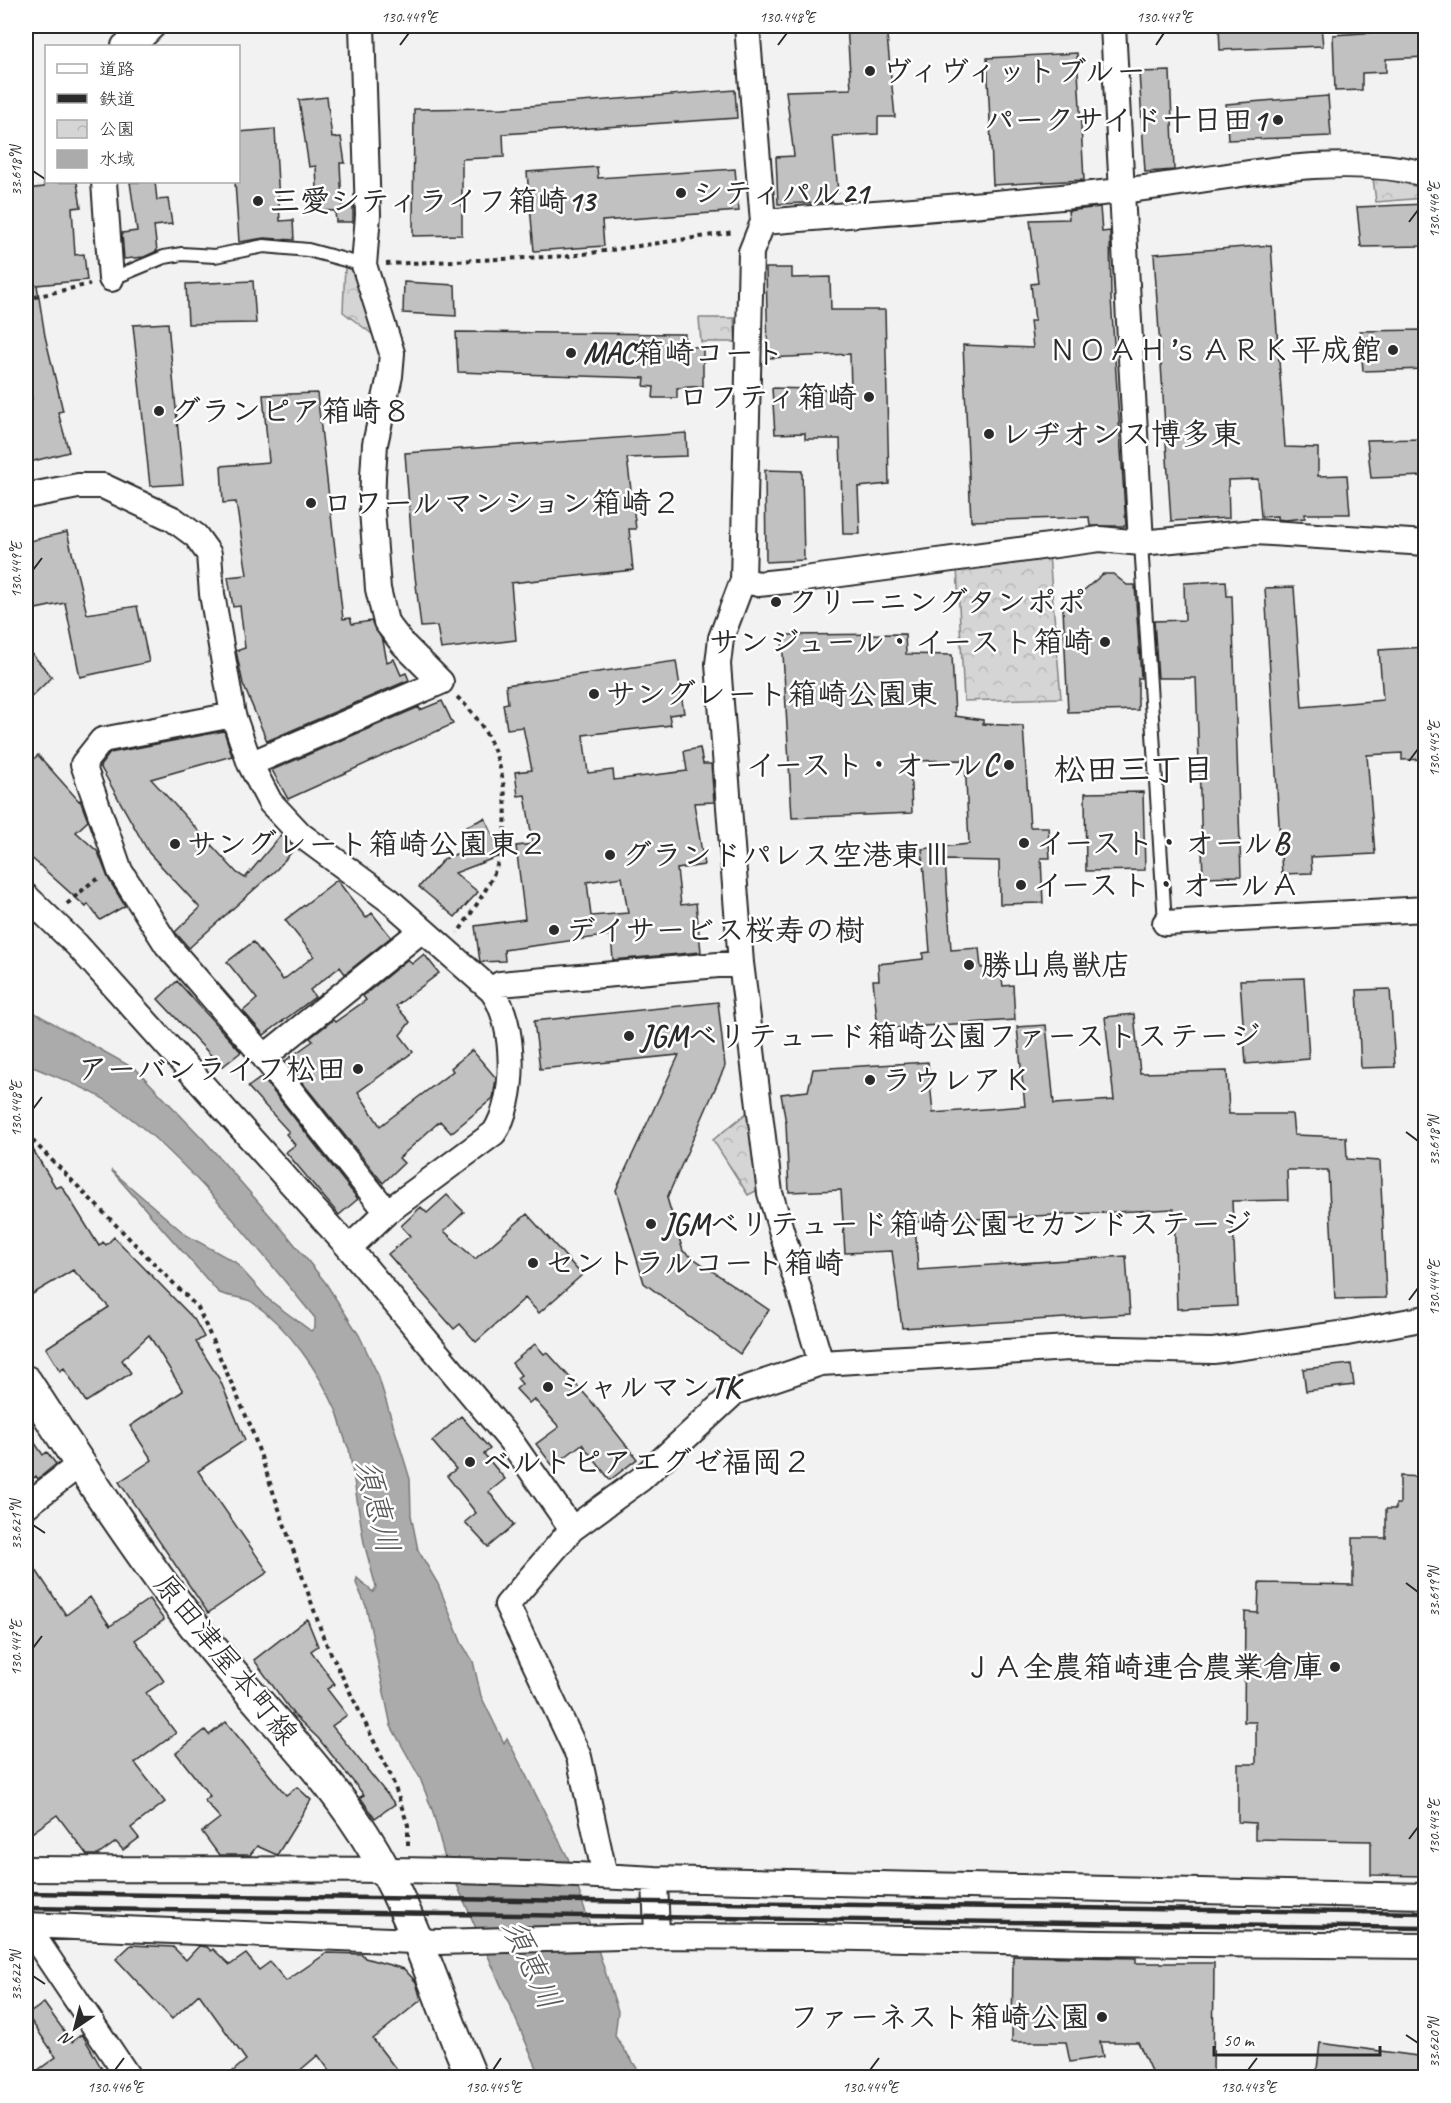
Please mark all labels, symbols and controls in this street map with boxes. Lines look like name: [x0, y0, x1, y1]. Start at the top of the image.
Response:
text: 130.449°E: [381, 8, 439, 27]
text: 130.448°E: [759, 8, 817, 27]
text: 130.447°E: [1136, 8, 1194, 27]
legend: [45, 45, 240, 183]
place label: ヴィヴィットブルー: [882, 52, 1146, 90]
text: 道路: [99, 58, 135, 80]
marker: ヴィヴィットブルー: [863, 64, 877, 78]
text: 鉄道: [99, 88, 135, 110]
place label: パークサイド十日田1: [984, 101, 1269, 139]
marker: パークサイド十日田1: [1271, 113, 1285, 127]
text: 公園: [99, 118, 135, 140]
text: 33.618°N: [7, 143, 26, 196]
text: 水域: [99, 148, 135, 170]
place label: シティパル21: [693, 174, 872, 212]
text: 130.446°E: [1425, 180, 1444, 238]
place label: 三愛シティライフ箱崎13: [270, 182, 597, 220]
marker: シティパル21: [674, 186, 688, 200]
marker: 三愛シティライフ箱崎13: [251, 194, 265, 208]
place label: ＮＯＡＨ’ｓＡＲＫ平成館: [1047, 331, 1381, 369]
place label: MAC箱崎コート: [583, 334, 784, 372]
marker: ＮＯＡＨ’ｓＡＲＫ平成館: [1386, 343, 1400, 357]
marker: MAC箱崎コート: [564, 346, 578, 360]
place label: ロフティ箱崎: [679, 378, 857, 416]
marker: ロフティ箱崎: [862, 390, 876, 404]
place label: グランピア箱崎８: [171, 392, 411, 430]
marker: グランピア箱崎８: [152, 404, 166, 418]
place label: レヂオンス博多東: [1001, 415, 1241, 453]
marker: レヂオンス博多東: [982, 427, 996, 441]
place label: ロワールマンション箱崎２: [323, 484, 681, 522]
marker: ロワールマンション箱崎２: [304, 496, 318, 510]
text: 130.449°E: [7, 540, 26, 598]
place label: クリーニングタンポポ: [788, 583, 1086, 621]
marker: クリーニングタンポポ: [769, 595, 783, 609]
place label: サンジュール・イースト箱崎: [709, 623, 1093, 661]
marker: サンジュール・イースト箱崎: [1098, 635, 1112, 649]
place label: サングレート箱崎公園東: [606, 675, 937, 713]
marker: サングレート箱崎公園東: [587, 687, 601, 701]
text: 130.445°E: [1425, 719, 1444, 777]
place label: イースト・オールC: [746, 746, 1001, 784]
district label: 松田三丁目: [1054, 749, 1214, 790]
marker: イースト・オールC: [1002, 758, 1016, 772]
place label: イースト・オールB: [1036, 824, 1291, 862]
place label: サングレート箱崎公園東２: [187, 825, 548, 863]
place label: グランドパレス空港東Ⅲ: [622, 836, 952, 874]
marker: イースト・オールB: [1017, 836, 1031, 850]
marker: サングレート箱崎公園東２: [168, 837, 182, 851]
marker: グランドパレス空港東Ⅲ: [603, 848, 617, 862]
place label: イースト・オールＡ: [1033, 866, 1300, 904]
marker: イースト・オールＡ: [1014, 878, 1028, 892]
place label: デイサービス桜寿の樹: [566, 911, 865, 949]
marker: デイサービス桜寿の樹: [547, 923, 561, 937]
place label: 勝山鳥獣店: [981, 946, 1131, 984]
marker: 勝山鳥獣店: [962, 958, 976, 972]
place label: JGMベリテュード箱崎公園ファーストステージ: [639, 1017, 1260, 1055]
marker: JGMベリテュード箱崎公園ファーストステージ: [622, 1029, 636, 1043]
place label: アーバンライフ松田: [78, 1050, 346, 1088]
place label: ラウレアＫ: [882, 1061, 1032, 1099]
marker: アーバンライフ松田: [351, 1062, 365, 1076]
marker: ラウレアＫ: [863, 1073, 877, 1087]
text: 130.448°E: [7, 1079, 26, 1137]
text: 33.618°N: [1425, 1113, 1444, 1166]
place label: JGMベリテュード箱崎公園セカンドステージ: [661, 1205, 1251, 1243]
marker: JGMベリテュード箱崎公園セカンドステージ: [644, 1217, 658, 1231]
place label: セントラルコート箱崎: [545, 1244, 844, 1282]
marker: セントラルコート箱崎: [526, 1256, 540, 1270]
text: 130.444°E: [1425, 1258, 1444, 1316]
place label: シャルマンTK: [560, 1368, 744, 1406]
marker: シャルマンTK: [541, 1380, 555, 1394]
place label: ベルトピアエグゼ福岡２: [482, 1443, 812, 1481]
water label: 須恵川: [346, 1455, 409, 1558]
marker: ベルトピアエグゼ福岡２: [463, 1455, 477, 1469]
text: 33.621°N: [7, 1497, 26, 1550]
text: 33.619°N: [1425, 1564, 1444, 1617]
street label: 原田津屋本町線: [145, 1565, 307, 1753]
text: 130.447°E: [7, 1618, 26, 1676]
place label: ＪＡ全農箱崎連合農業倉庫: [963, 1648, 1323, 1686]
marker: ＪＡ全農箱崎連合農業倉庫: [1328, 1660, 1342, 1674]
text: 130.443°E: [1425, 1797, 1444, 1855]
water label: 須恵川: [493, 1912, 570, 2016]
text: 33.622°N: [7, 1948, 26, 2001]
north arrow: [45, 1998, 105, 2058]
place label: ファーネスト箱崎公園: [789, 1998, 1090, 2036]
marker: ファーネスト箱崎公園: [1095, 2010, 1109, 2024]
text: 33.620°N: [1425, 2015, 1444, 2068]
scale bar: [1214, 2019, 1380, 2057]
text: N: [55, 2027, 77, 2051]
text: 50 m: [1223, 2029, 1256, 2051]
text: 130.446°E: [87, 2078, 145, 2097]
text: 130.445°E: [465, 2078, 523, 2097]
text: 130.444°E: [842, 2078, 900, 2097]
text: 130.443°E: [1220, 2078, 1278, 2097]

